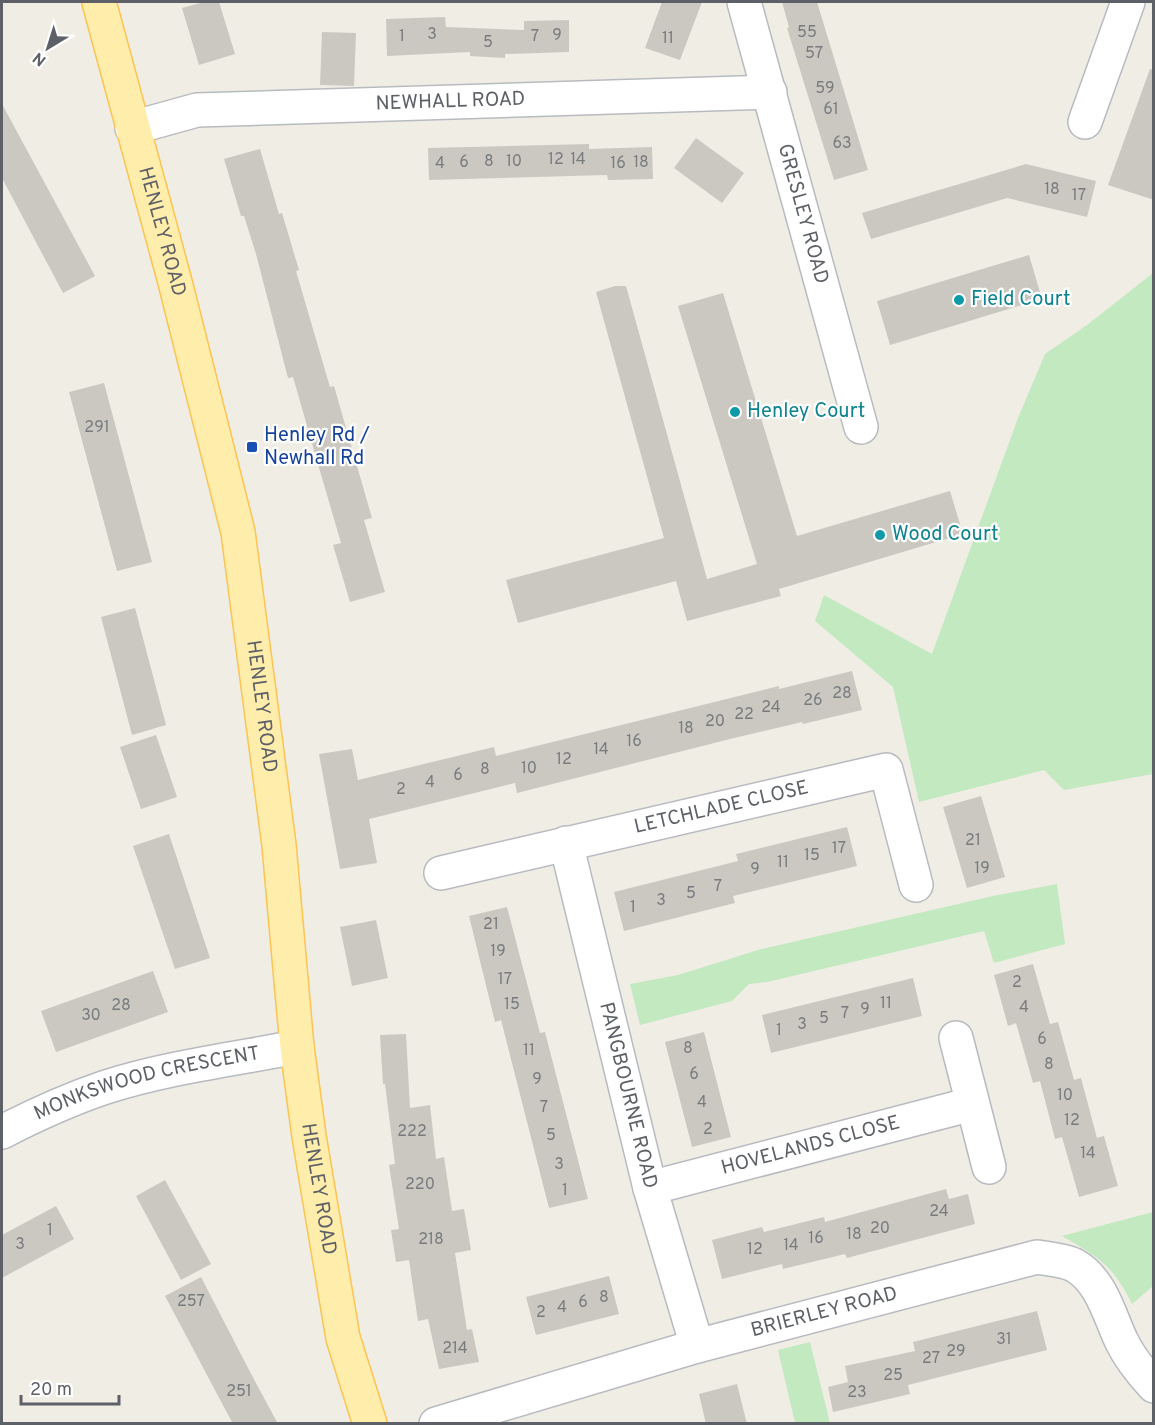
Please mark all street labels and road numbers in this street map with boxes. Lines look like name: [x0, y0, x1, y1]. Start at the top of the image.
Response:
street label: NEWHALL ROAD: [375, 87, 526, 117]
street label: GRESLEY ROAD: [771, 141, 834, 287]
street label: HENLEY ROAD: [131, 164, 191, 299]
street label: HENLEY ROAD: [239, 639, 282, 774]
street label: LETCHLADE CLOSE: [632, 775, 811, 841]
street label: PANGBOURNE ROAD: [592, 1000, 663, 1192]
street label: MONKSWOOD CRESCENT: [30, 1041, 262, 1127]
street label: HOVELANDS CLOSE: [718, 1110, 903, 1182]
street label: HENLEY ROAD: [294, 1121, 342, 1257]
street label: BRIERLEY ROAD: [748, 1281, 900, 1344]

